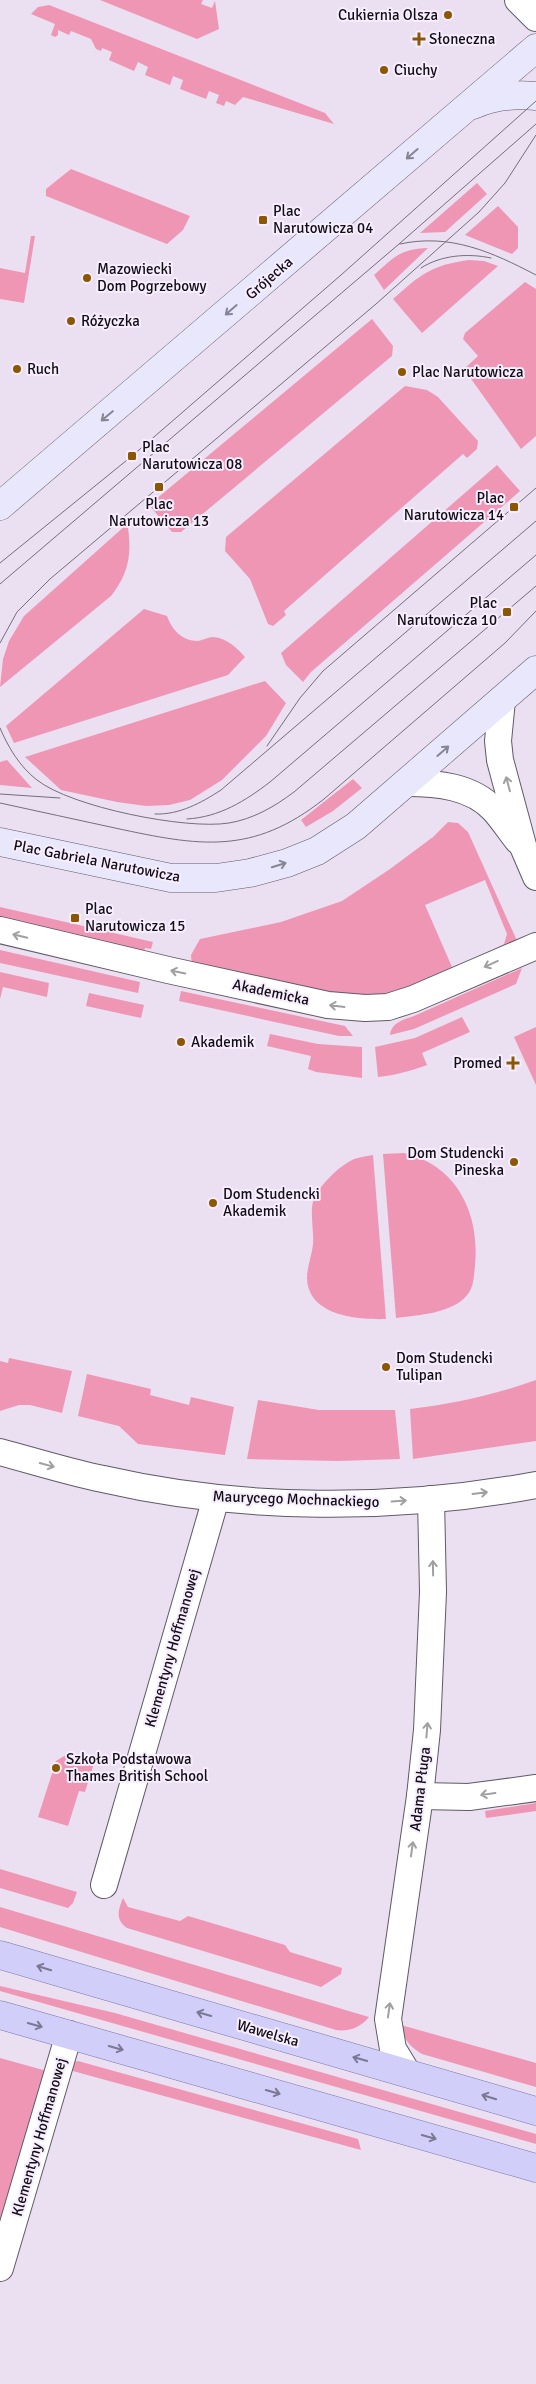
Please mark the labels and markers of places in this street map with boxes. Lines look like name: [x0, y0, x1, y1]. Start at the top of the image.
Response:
place label: Cukiernia Olsza: [338, 6, 438, 24]
marker: Cukiernia Olsza: [442, 9, 454, 21]
place label: Słoneczna: [429, 30, 495, 48]
marker: Słoneczna: [413, 33, 425, 45]
place label: Ciuchy: [394, 61, 437, 79]
marker: Ciuchy: [378, 64, 390, 76]
place label: Plac Narutowicza 04: [273, 202, 373, 237]
marker: Plac Narutowicza 04: [257, 214, 269, 226]
place label: Mazowiecki Dom Pogrzebowy: [97, 260, 207, 295]
marker: Mazowiecki Dom Pogrzebowy: [81, 272, 93, 284]
place label: Różyczka: [81, 312, 140, 330]
marker: Różyczka: [65, 315, 77, 327]
place label: Ruch: [27, 360, 59, 378]
marker: Ruch: [11, 363, 23, 375]
place label: Plac Narutowicza: [412, 363, 524, 381]
marker: Plac Narutowicza: [396, 366, 408, 378]
place label: Plac Narutowicza 08: [142, 438, 242, 473]
marker: Plac Narutowicza 08: [126, 450, 138, 462]
marker: Plac Narutowicza 13: [153, 481, 165, 493]
place label: Plac Narutowicza 14: [404, 489, 504, 524]
place label: Plac Narutowicza 13: [109, 495, 209, 530]
marker: Plac Narutowicza 14: [508, 501, 520, 513]
place label: Plac Narutowicza 10: [397, 594, 497, 629]
marker: Plac Narutowicza 10: [501, 606, 513, 618]
place label: Plac Narutowicza 15: [85, 900, 185, 935]
marker: Plac Narutowicza 15: [69, 912, 81, 924]
place label: Akademik: [191, 1033, 255, 1051]
marker: Akademik: [175, 1036, 187, 1048]
place label: Promed: [453, 1054, 502, 1072]
marker: Promed: [506, 1056, 520, 1070]
place label: Dom Studencki Pineska: [407, 1144, 504, 1179]
marker: Dom Studencki Pineska: [508, 1156, 520, 1168]
place label: Dom Studencki Akademik: [223, 1185, 320, 1220]
marker: Dom Studencki Akademik: [207, 1197, 219, 1209]
place label: Dom Studencki Tulipan: [396, 1349, 493, 1384]
marker: Dom Studencki Tulipan: [380, 1361, 392, 1373]
place label: Szkoła Podstawowa Thames British School: [66, 1750, 208, 1785]
marker: Szkoła Podstawowa Thames British School: [50, 1762, 62, 1774]

